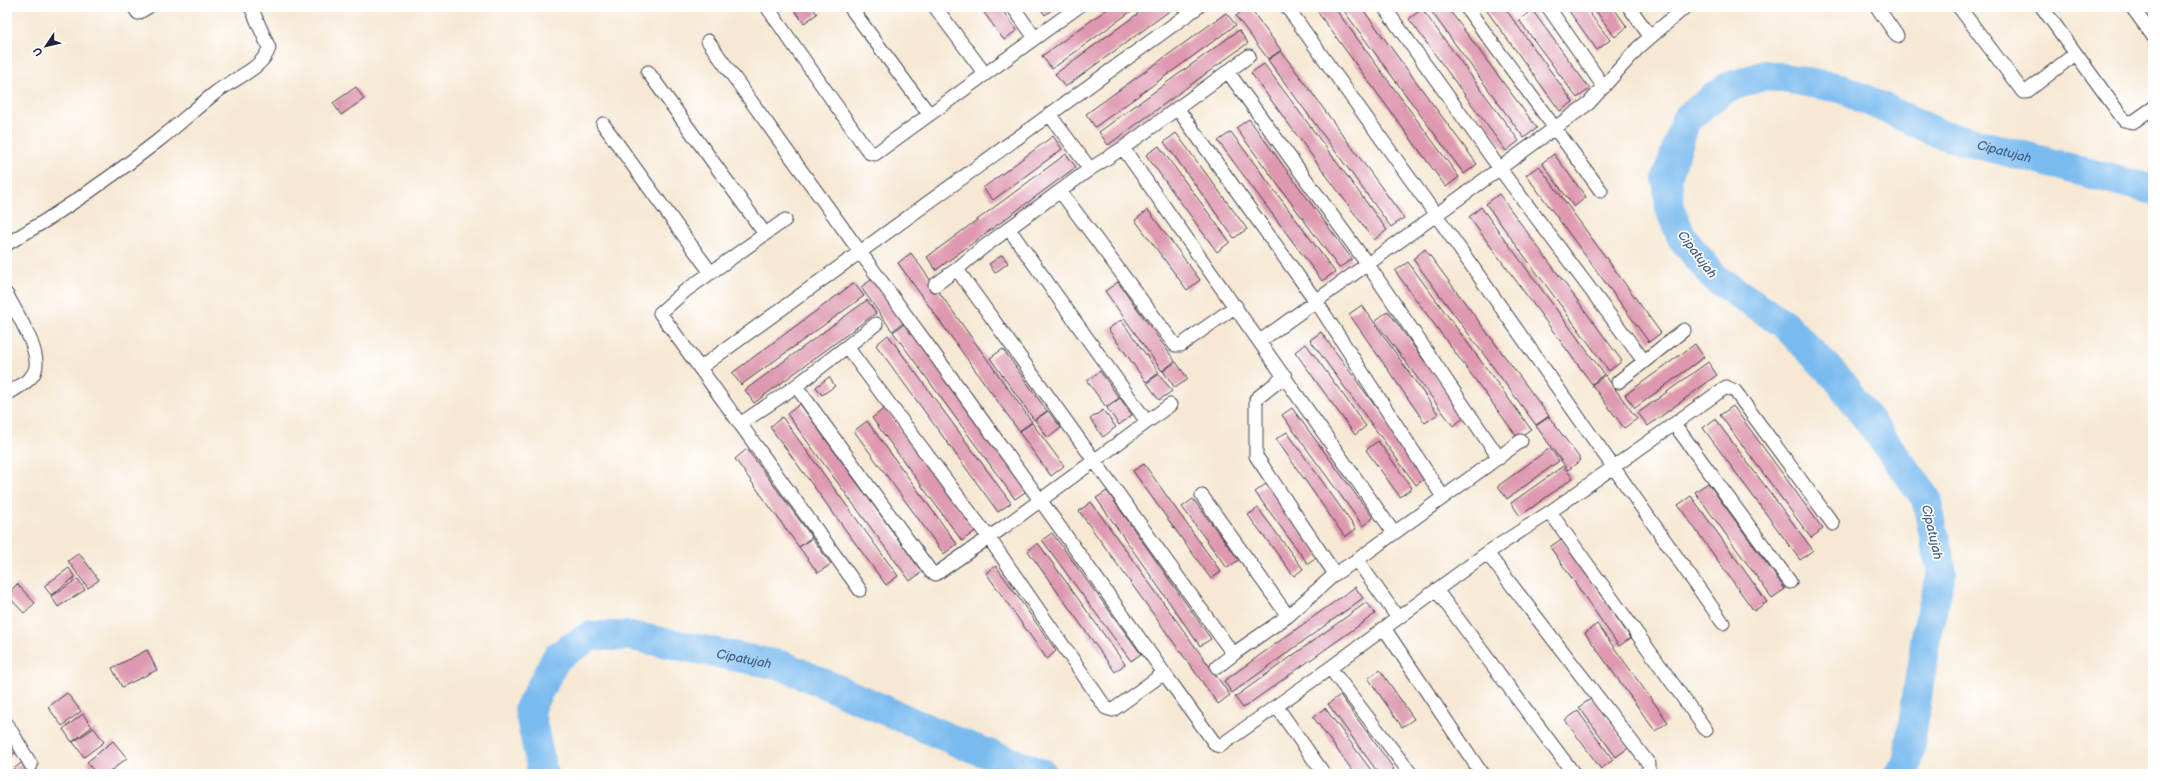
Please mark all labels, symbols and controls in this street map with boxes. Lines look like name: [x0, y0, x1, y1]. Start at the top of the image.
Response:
north arrow: [26, 26, 66, 66]
text: U: [31, 44, 46, 58]
water label: Cipatujah: [1975, 137, 2033, 167]
water label: Cipatujah: [1674, 228, 1720, 282]
water label: Cipatujah: [1918, 503, 1946, 561]
water label: Cipatujah: [715, 646, 773, 672]

